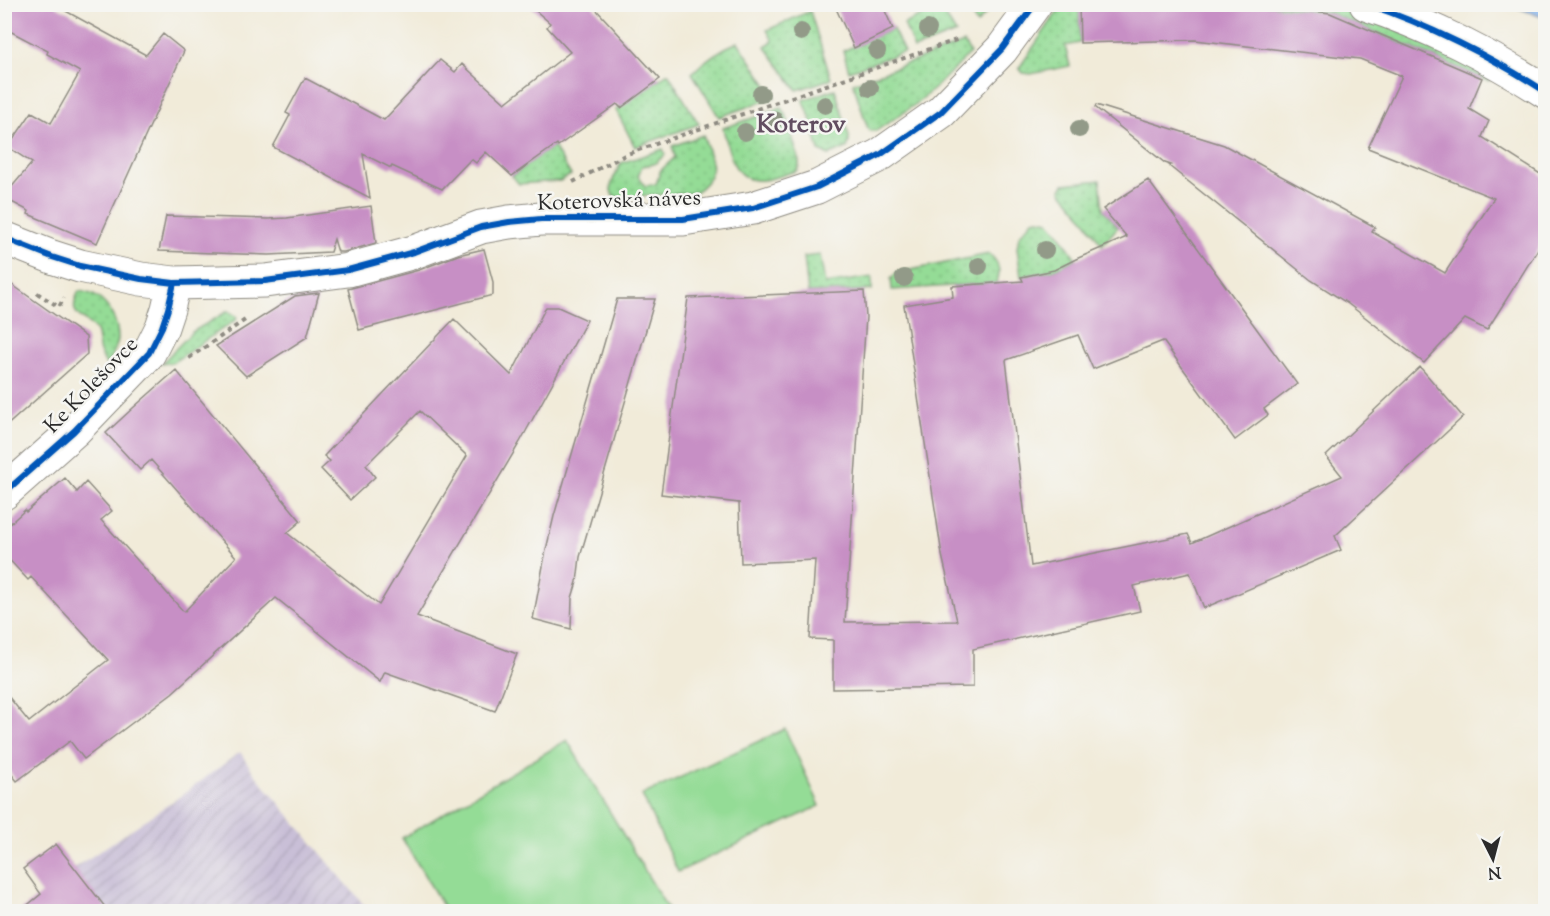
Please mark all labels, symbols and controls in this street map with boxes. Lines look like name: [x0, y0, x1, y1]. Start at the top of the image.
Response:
district label: Koterov: [756, 107, 846, 144]
street label: Koterovská náves: [537, 183, 702, 221]
street label: Ke Kolešovce: [38, 330, 147, 442]
north arrow: [1463, 829, 1523, 889]
text: N: [1487, 859, 1502, 884]

